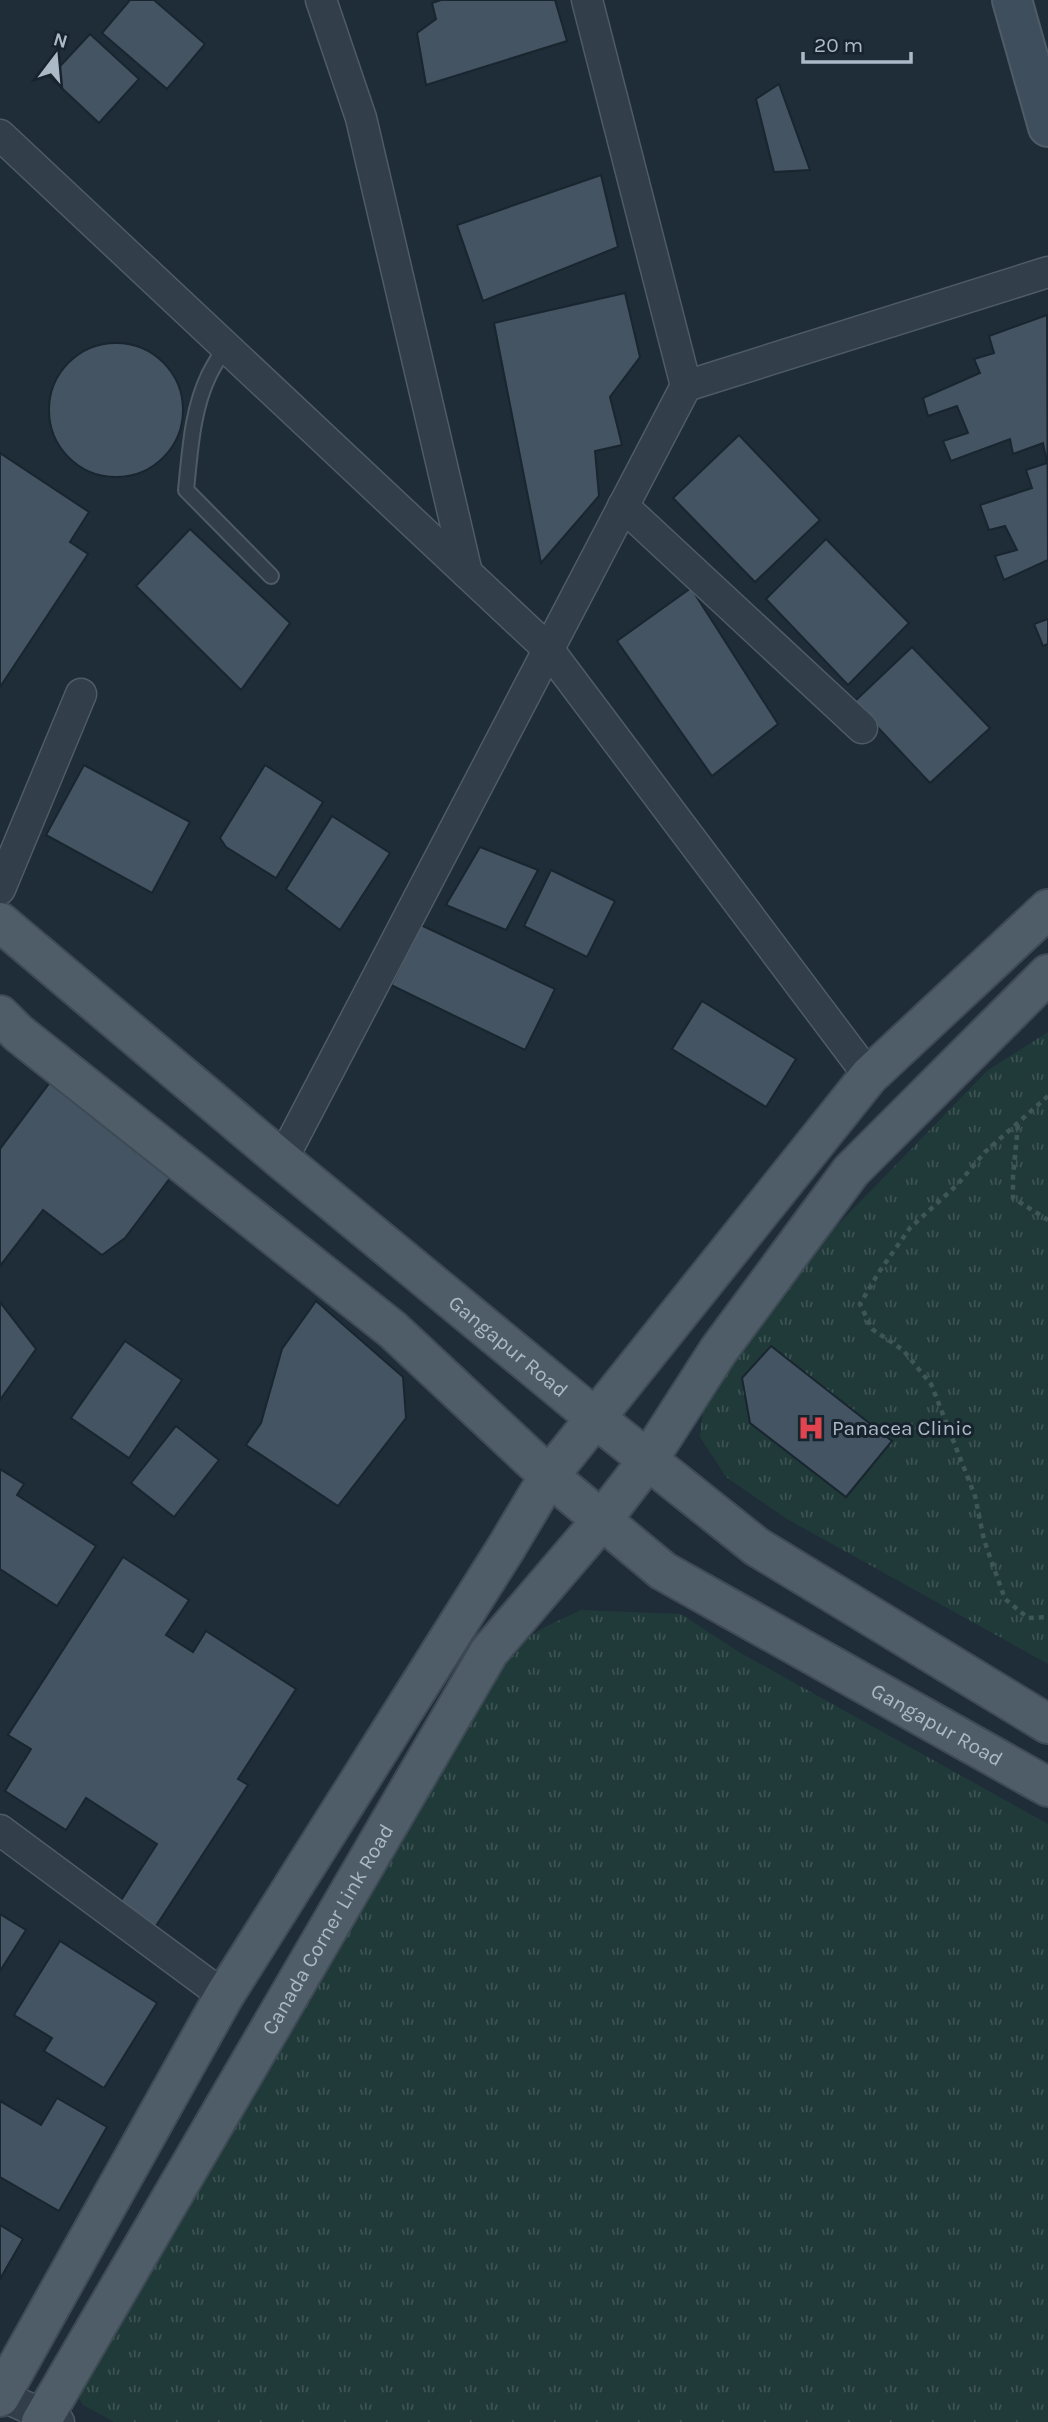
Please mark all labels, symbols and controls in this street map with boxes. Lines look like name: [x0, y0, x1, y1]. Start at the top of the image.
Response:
north arrow: [21, 21, 91, 91]
scale bar: [803, 21, 912, 65]
text: N: [51, 28, 70, 53]
text: 20 m: [814, 33, 863, 57]
street label: Gangapur Road: [444, 1290, 573, 1402]
hospital icon: Panacea Clinic: [796, 1413, 826, 1443]
place label: Panacea Clinic: [832, 1416, 972, 1440]
street label: Gangapur Road: [867, 1678, 1007, 1771]
street label: Canada Corner Link Road: [257, 1820, 398, 2039]

